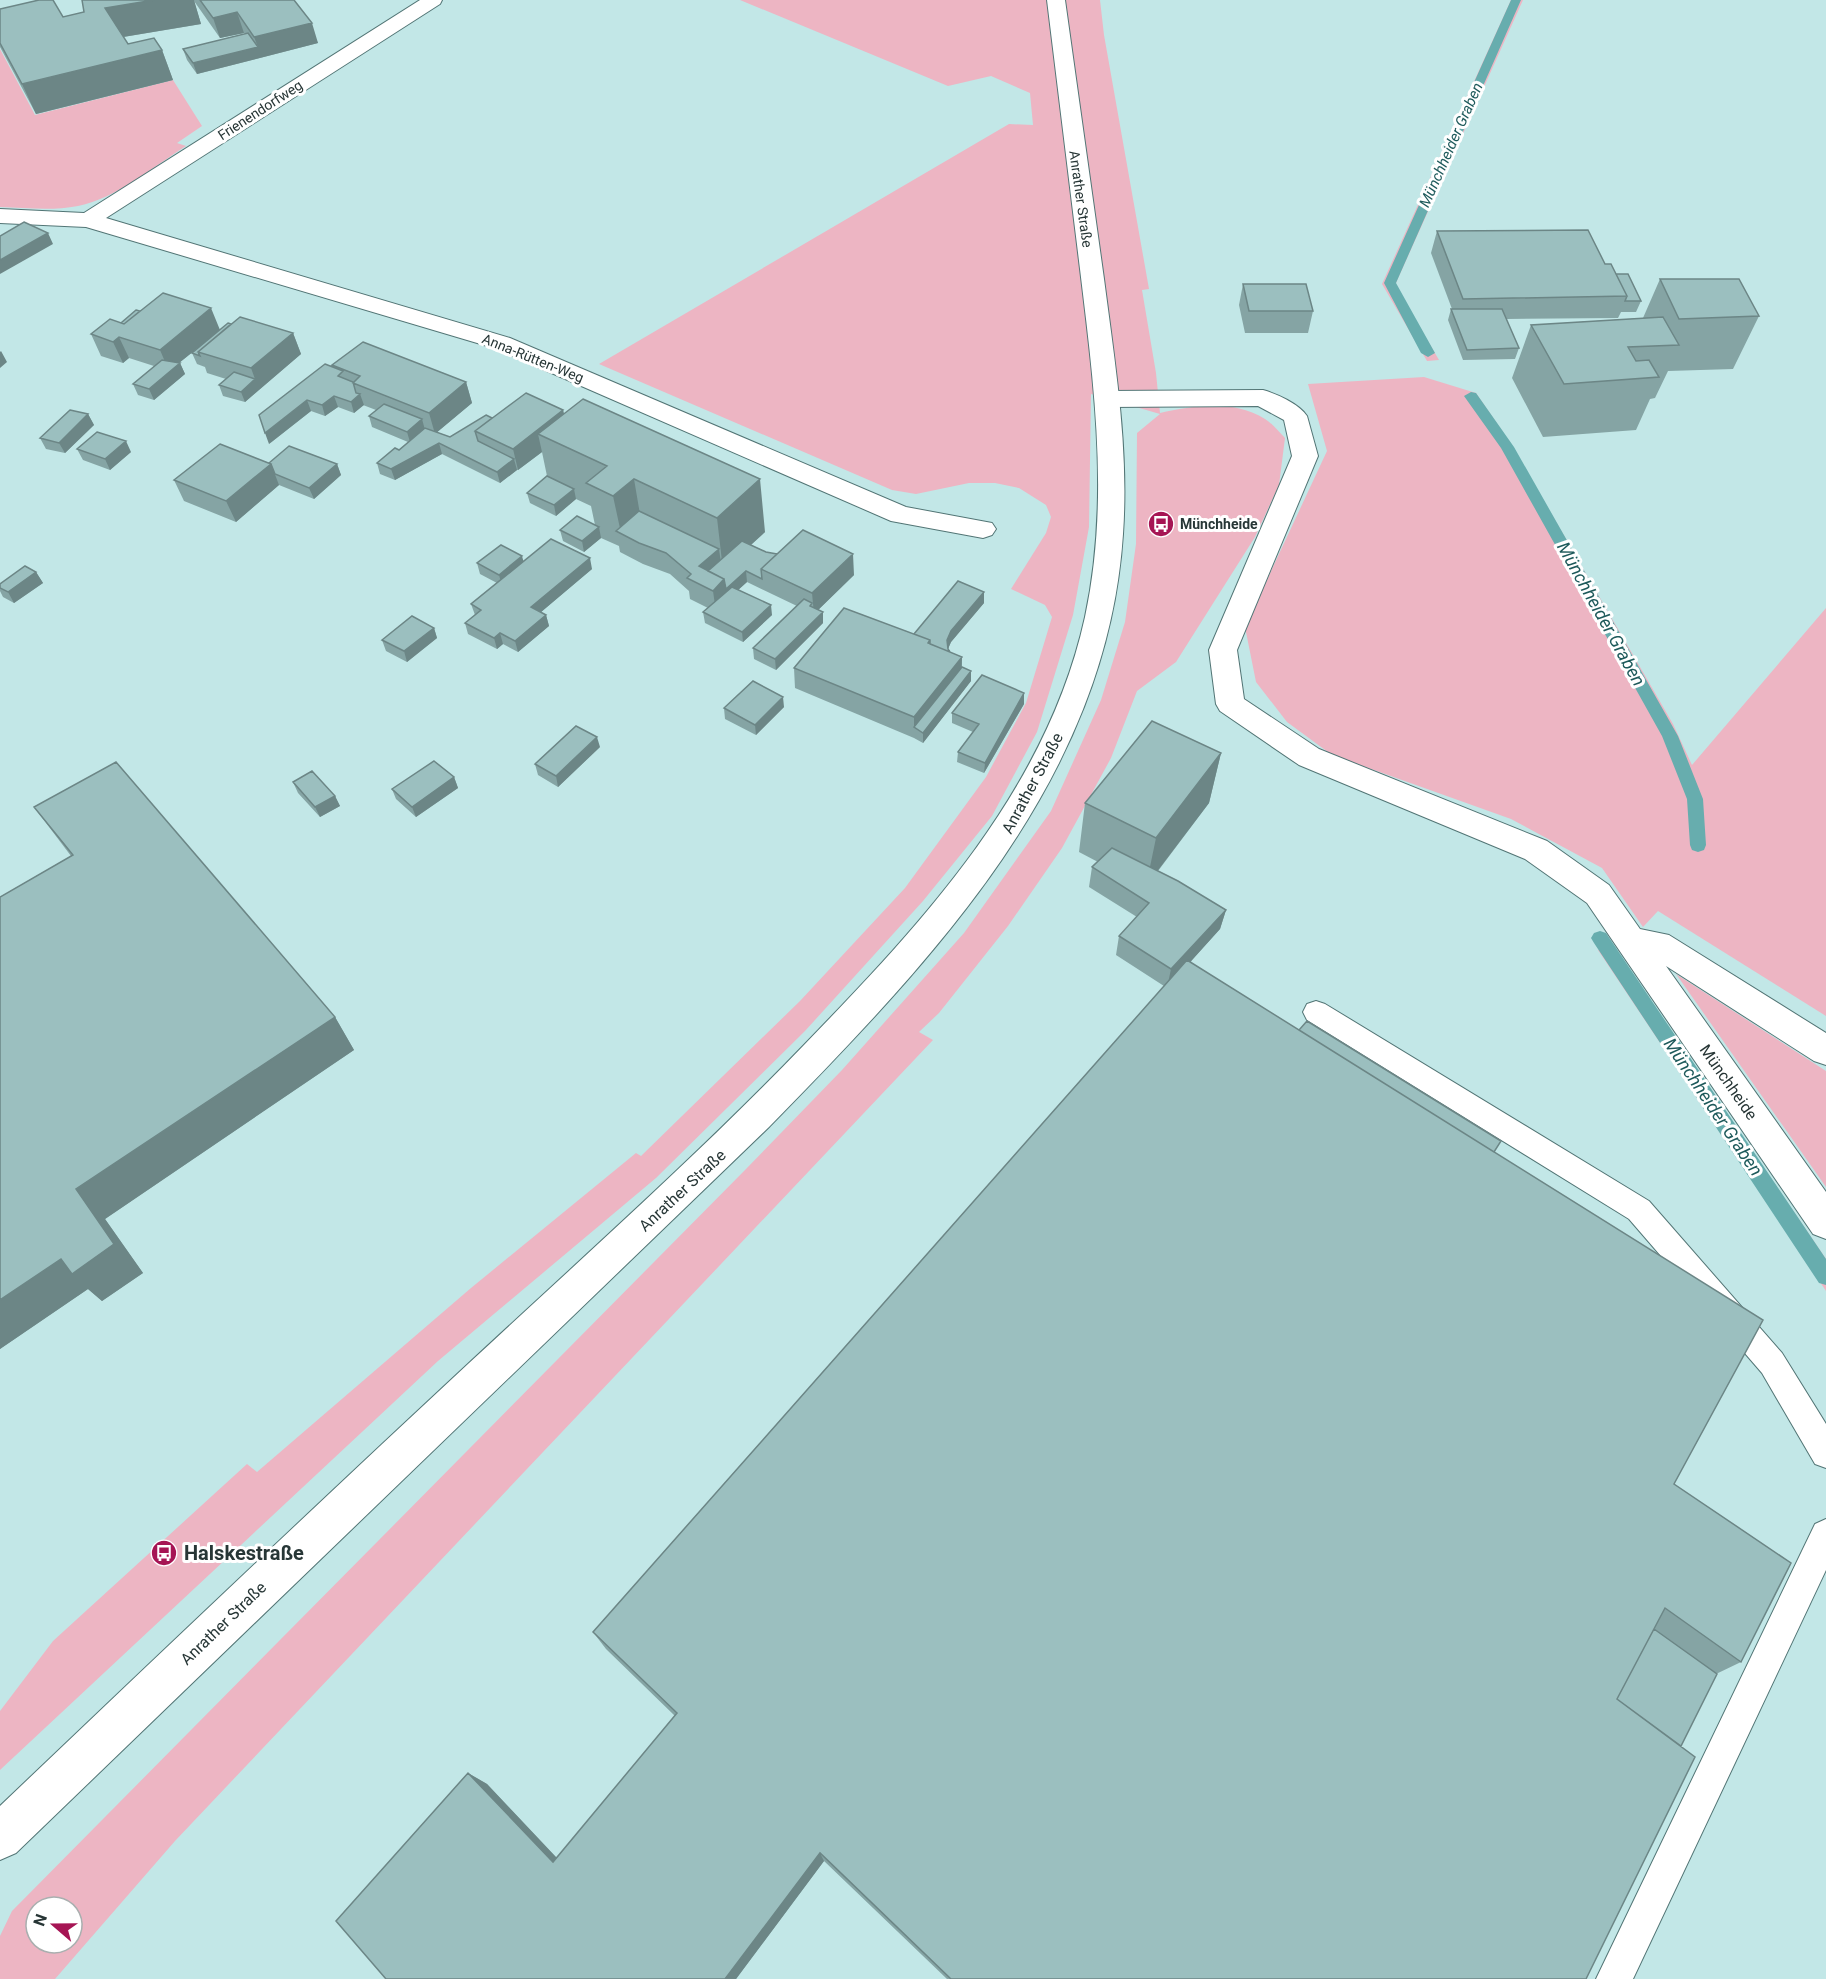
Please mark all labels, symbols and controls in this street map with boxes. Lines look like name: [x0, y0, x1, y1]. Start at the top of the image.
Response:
street label: Frienendorfweg: [215, 77, 305, 143]
water label: Münchheider Graben: [1415, 80, 1487, 210]
street label: Anrather Straße: [1066, 150, 1096, 248]
street label: Anna-Rütten-Weg: [480, 330, 586, 386]
bus stop icon: Münchheide: [1146, 509, 1176, 539]
place label: Münchheide: [1180, 516, 1258, 532]
water label: Münchheider Graben: [1553, 538, 1650, 689]
street label: Anrather Straße: [998, 730, 1067, 837]
water label: Münchheider Graben: [1660, 1034, 1767, 1180]
street label: Münchheide: [1696, 1041, 1761, 1124]
street label: Anrather Straße: [635, 1145, 730, 1235]
bus stop icon: Halskestraße: [149, 1538, 179, 1568]
place label: Halskestraße: [184, 1541, 304, 1565]
street label: Anrather Straße: [177, 1578, 270, 1669]
north arrow: [24, 1895, 84, 1955]
text: N: [30, 1911, 51, 1929]

